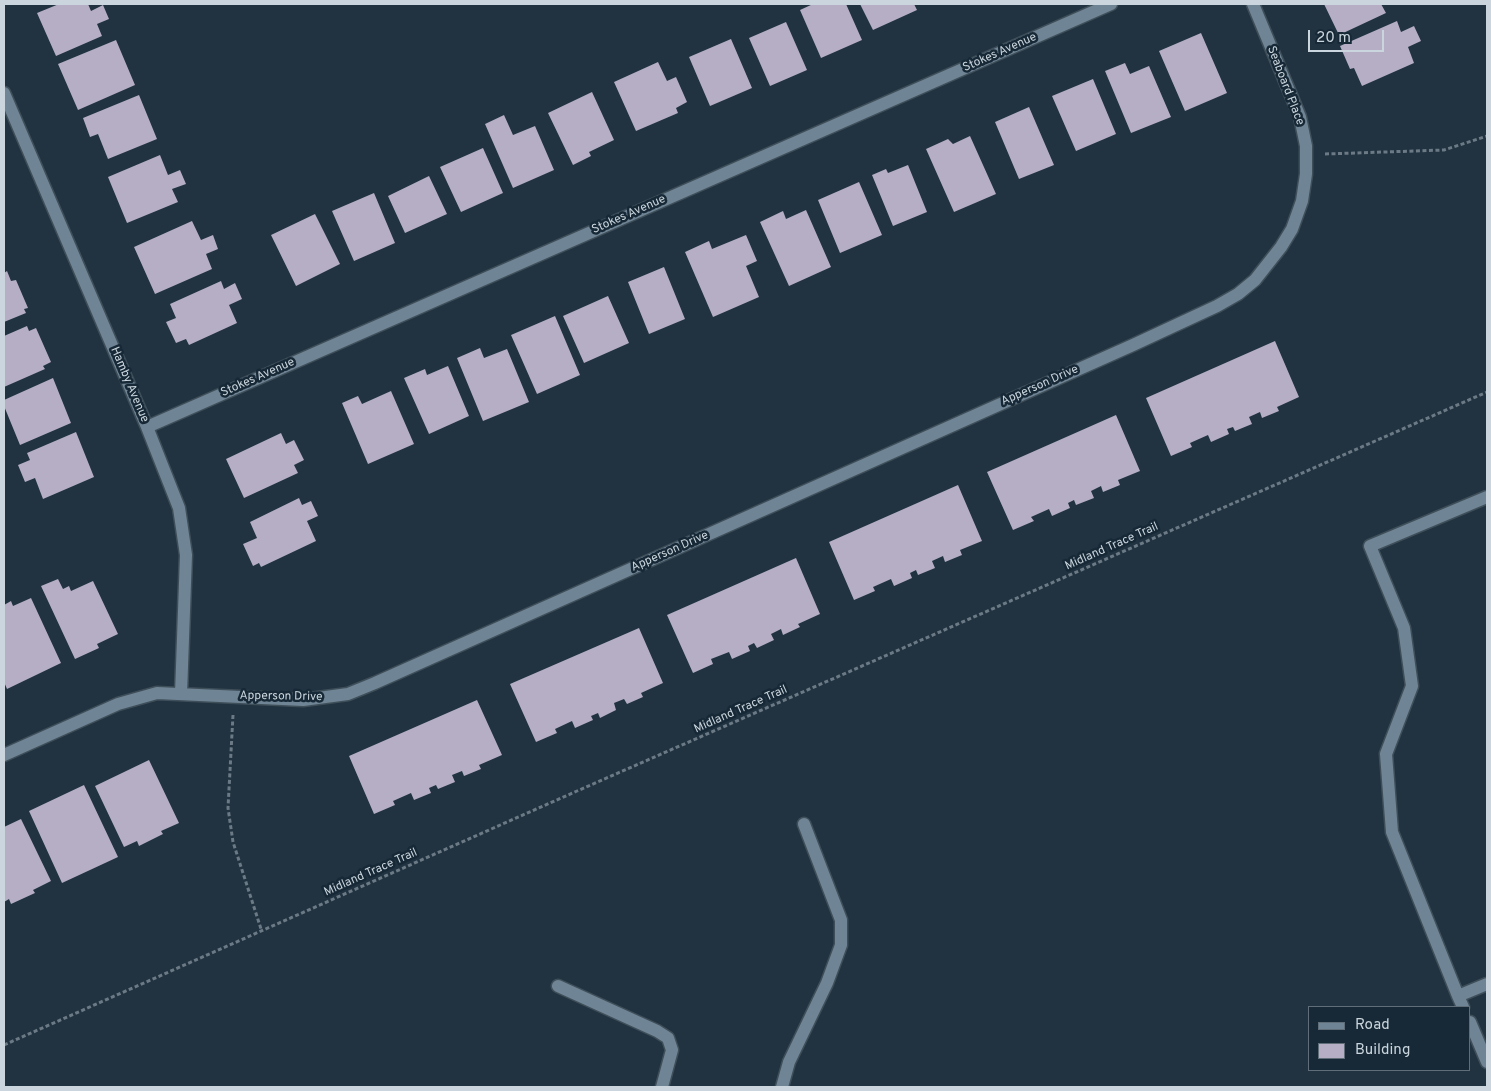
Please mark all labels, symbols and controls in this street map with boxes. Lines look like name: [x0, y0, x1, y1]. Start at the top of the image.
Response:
scale bar: [1311, 20, 1387, 52]
text: 20 m: [1316, 29, 1351, 48]
street label: Stokes Avenue: [961, 30, 1039, 76]
street label: Seaboard Place: [1263, 44, 1307, 128]
street label: Stokes Avenue: [590, 192, 668, 238]
street label: Hamby Avenue: [107, 345, 151, 425]
street label: Stokes Avenue: [219, 355, 297, 401]
street label: Apperson Drive: [999, 363, 1081, 409]
street label: Midland Trace Trail: [1063, 520, 1161, 574]
street label: Apperson Drive: [629, 529, 711, 575]
street label: Midland Trace Trail: [692, 683, 790, 737]
street label: Apperson Drive: [239, 689, 323, 705]
street label: Midland Trace Trail: [322, 846, 420, 900]
legend: [1308, 1006, 1471, 1071]
text: Road: [1355, 1016, 1390, 1035]
text: Building: [1355, 1041, 1410, 1060]

